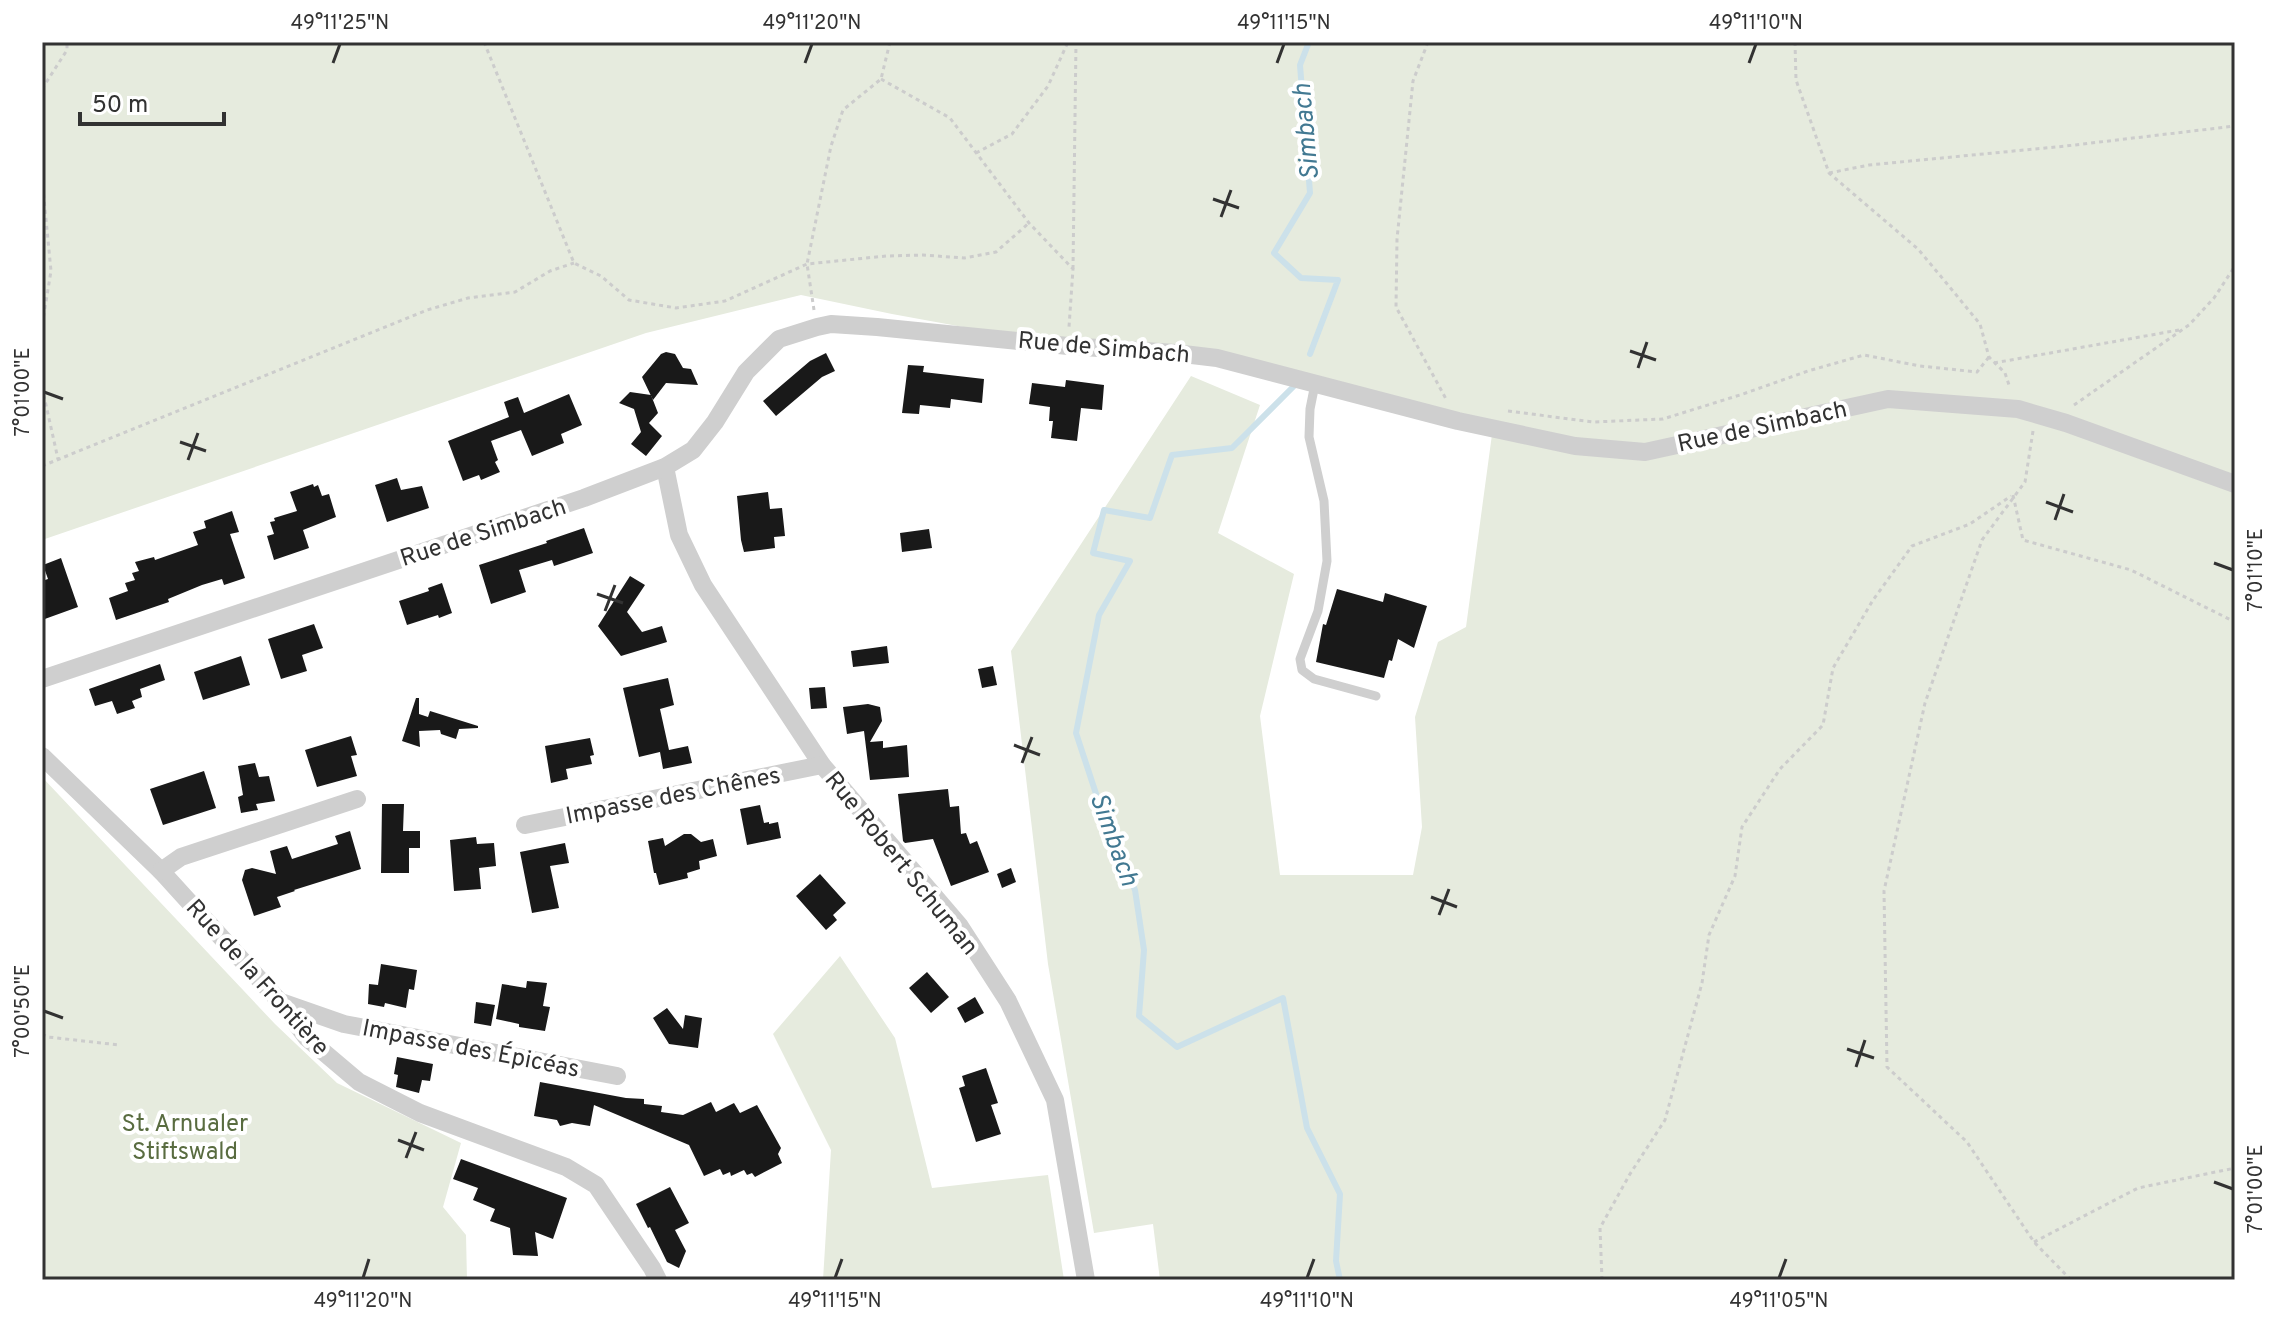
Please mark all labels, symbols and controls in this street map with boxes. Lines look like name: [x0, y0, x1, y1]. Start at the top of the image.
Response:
text: 49°11'25"N: [291, 11, 389, 37]
text: 49°11'20"N: [763, 11, 861, 37]
text: 49°11'15"N: [1237, 11, 1331, 37]
text: 49°11'10"N: [1709, 11, 1803, 37]
scale bar: [80, 76, 224, 126]
water label: Simbach: [1287, 82, 1328, 181]
text: 50 m: [92, 91, 148, 121]
street label: Rue de Simbach: [1016, 327, 1191, 371]
text: 7°01'00"E: [11, 348, 37, 436]
street label: Rue de Simbach: [1675, 395, 1850, 461]
street label: Rue de Simbach: [397, 493, 570, 575]
text: 7°01'10"E: [2244, 528, 2270, 612]
street label: Impasse des Chênes: [563, 761, 783, 832]
street label: Rue Robert Schuman: [817, 766, 984, 962]
water label: Simbach: [1081, 789, 1145, 891]
street label: Rue de la Frontière: [178, 894, 335, 1063]
text: 7°00'50"E: [11, 964, 37, 1058]
street label: Impasse des Épicéas: [359, 1012, 582, 1086]
park label: St. Arnualer Stiftswald: [122, 1110, 248, 1168]
text: 7°01'00"E: [2244, 1145, 2270, 1233]
text: 49°11'20"N: [314, 1289, 412, 1315]
text: 49°11'15"N: [788, 1289, 882, 1315]
text: 49°11'10"N: [1260, 1289, 1354, 1315]
text: 49°11'05"N: [1730, 1289, 1828, 1315]

